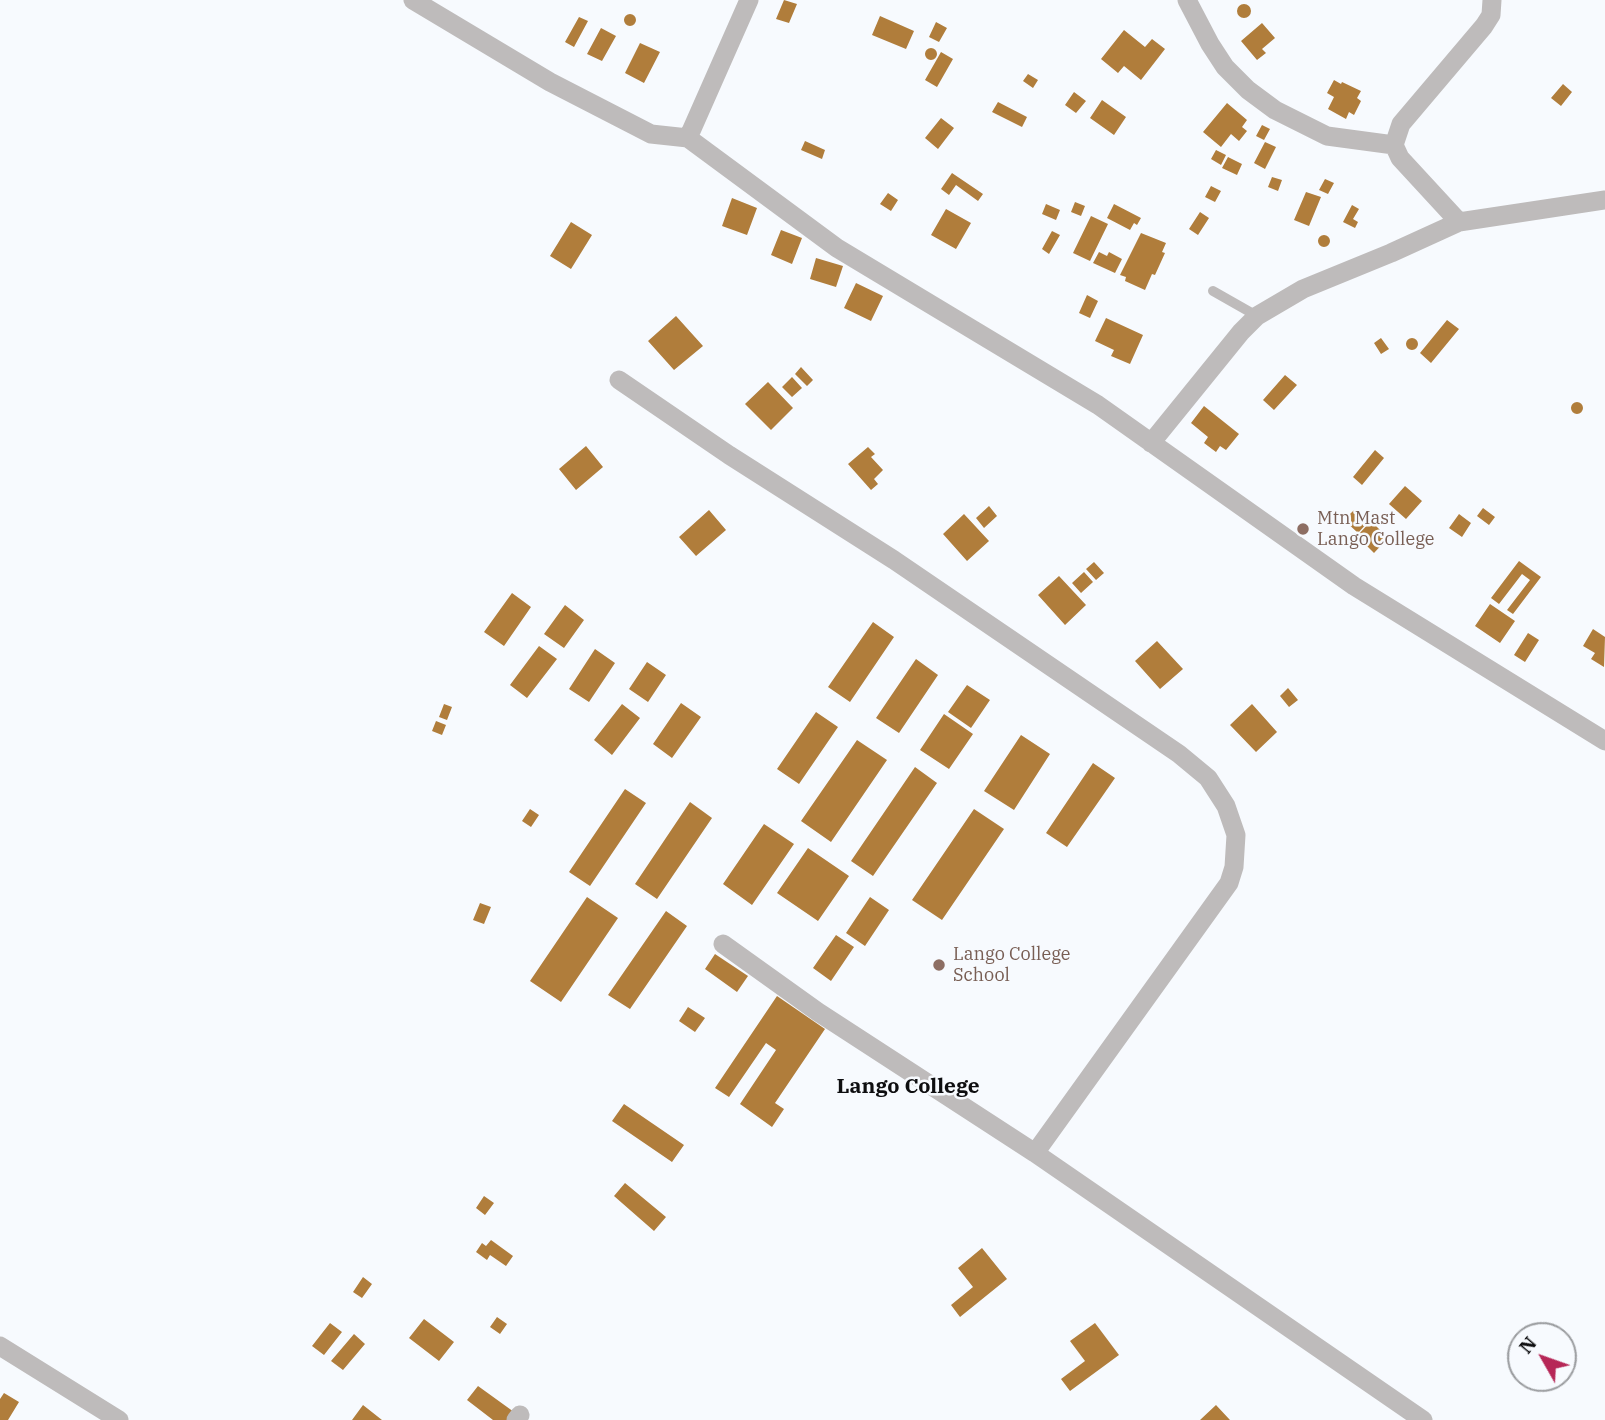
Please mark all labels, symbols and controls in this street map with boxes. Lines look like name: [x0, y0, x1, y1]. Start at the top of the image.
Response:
place label: Mtn Mast Lango College: [1317, 508, 1434, 550]
marker: Mtn Mast Lango College: [1295, 521, 1311, 537]
place label: Lango College School: [953, 944, 1070, 986]
marker: Lango College School: [931, 957, 947, 973]
district label: Lango College: [836, 1074, 980, 1100]
north arrow: [1507, 1322, 1577, 1392]
text: N: [1513, 1331, 1541, 1358]

